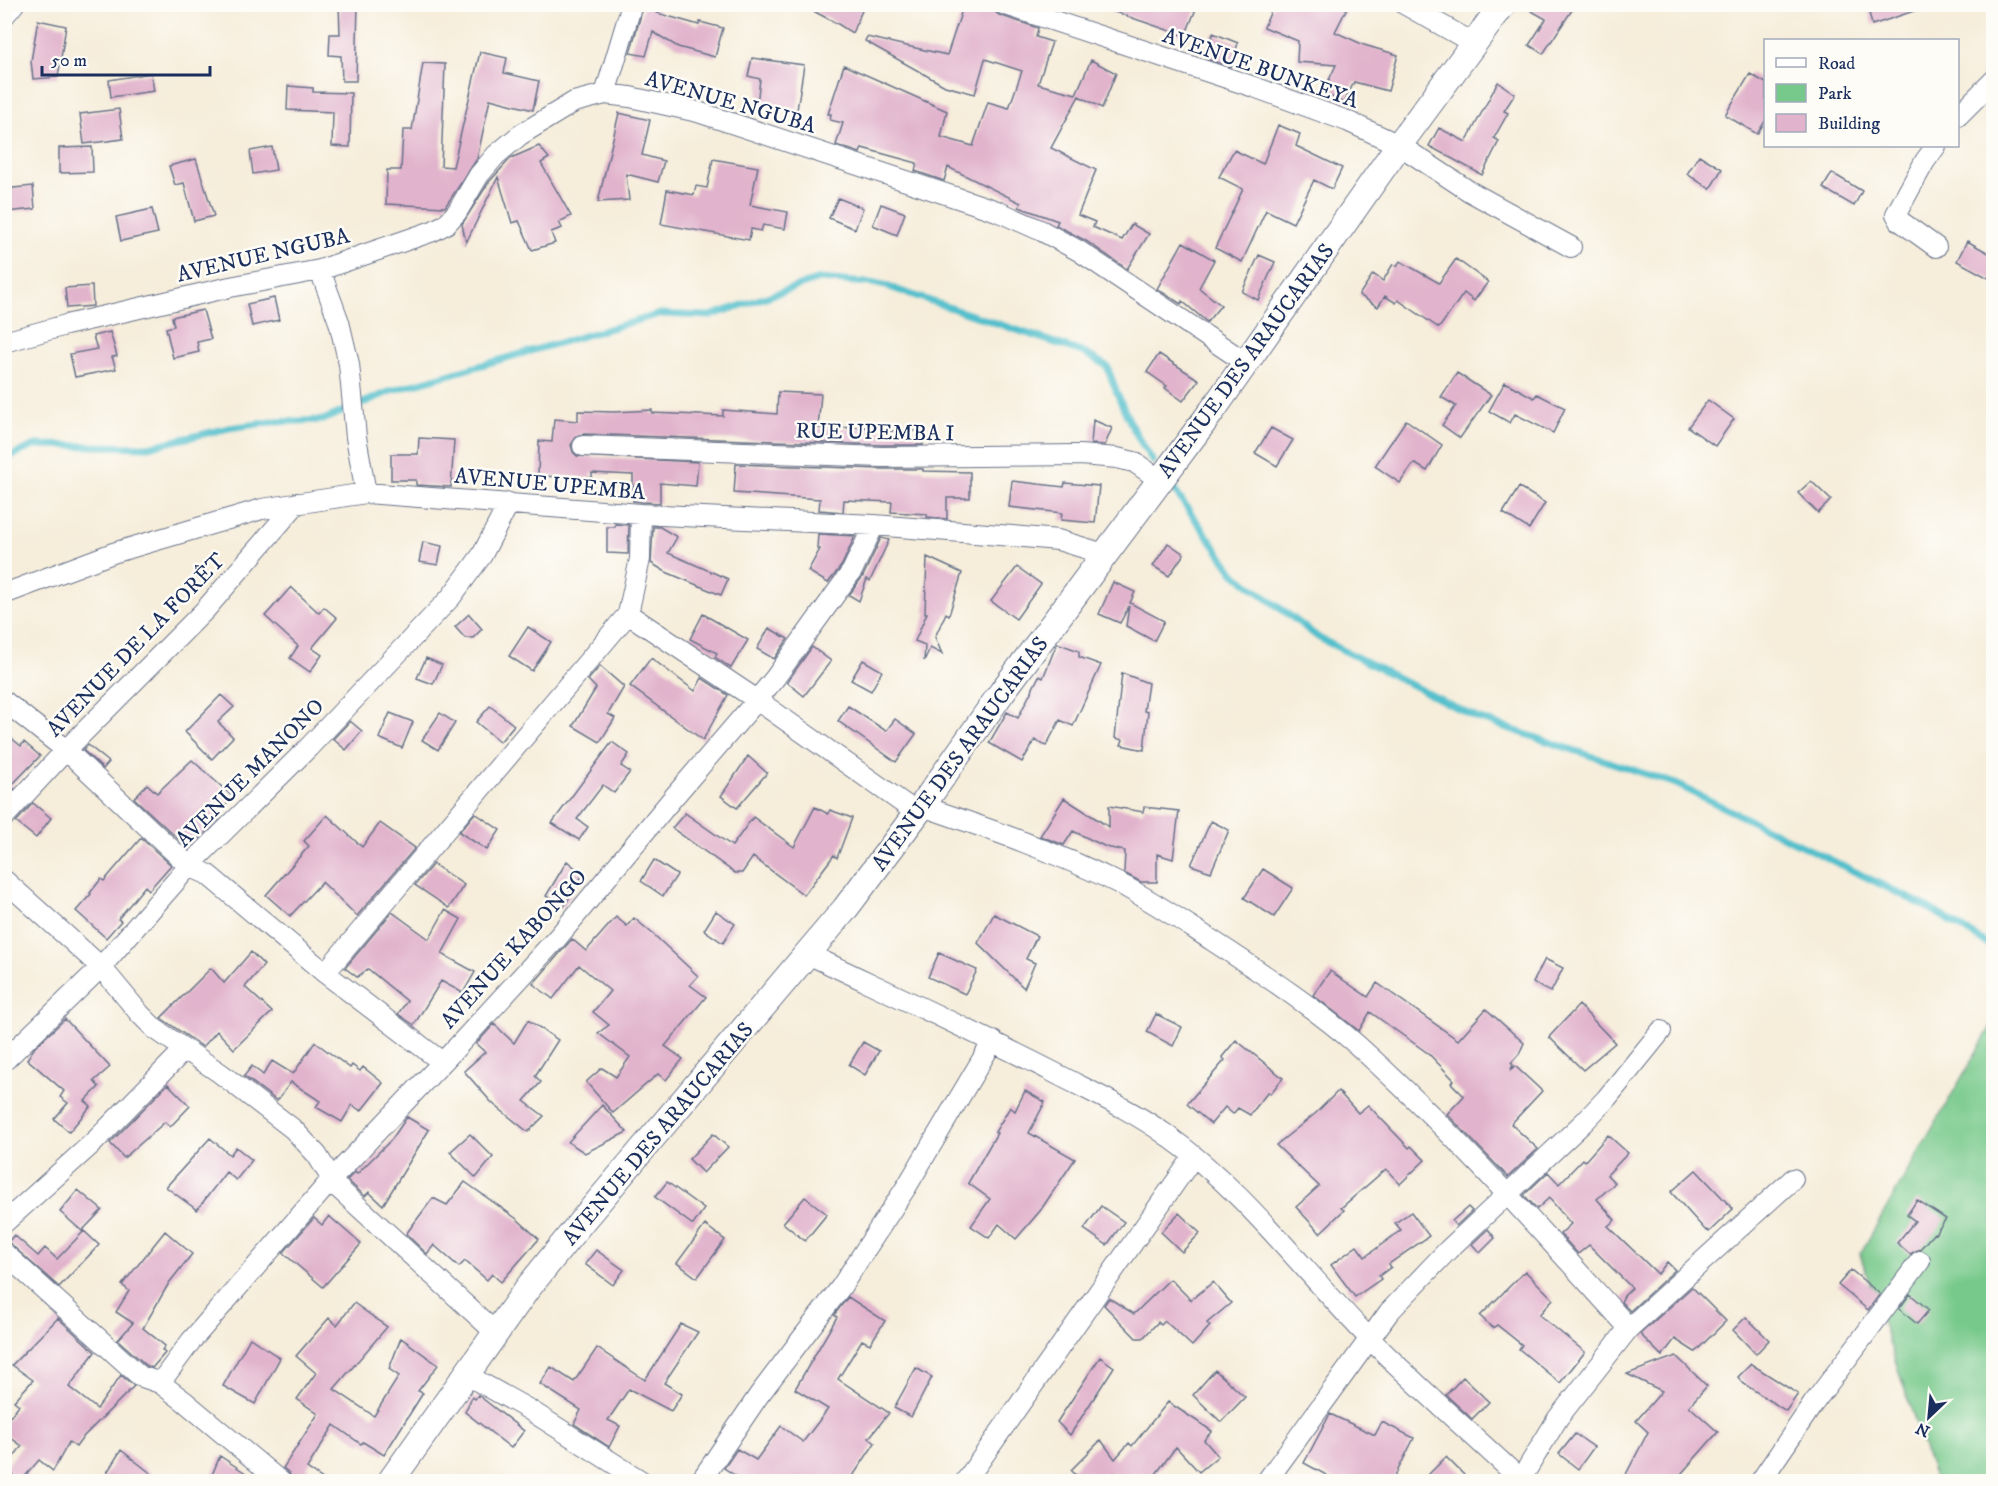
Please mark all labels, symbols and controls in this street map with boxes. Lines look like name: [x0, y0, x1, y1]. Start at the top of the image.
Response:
street label: AVENUE BUNKEYA: [1159, 22, 1363, 115]
scale bar: [42, 39, 210, 77]
legend: [1764, 39, 1959, 147]
text: 50 m: [51, 50, 87, 72]
text: Road: [1818, 53, 1855, 75]
street label: AVENUE NGUBA: [642, 65, 820, 140]
text: Park: [1818, 83, 1852, 105]
text: Building: [1818, 113, 1880, 135]
street label: AVENUE NGUBA: [174, 222, 353, 288]
street label: AVENUE DES ARAUCARIAS: [1152, 238, 1340, 483]
street label: RUE UPEMBA I: [795, 418, 955, 447]
street label: AVENUE UPEMBA: [453, 463, 647, 506]
street label: AVENUE DE LA FORÊT: [41, 547, 231, 743]
street label: AVENUE DES ARAUCARIAS: [866, 631, 1054, 876]
street label: AVENUE MANONO: [170, 693, 330, 853]
street label: AVENUE KABONGO: [435, 864, 593, 1034]
street label: AVENUE DES ARAUCARIAS: [557, 1017, 759, 1251]
north arrow: [1899, 1387, 1959, 1447]
text: N: [1913, 1418, 1933, 1441]

